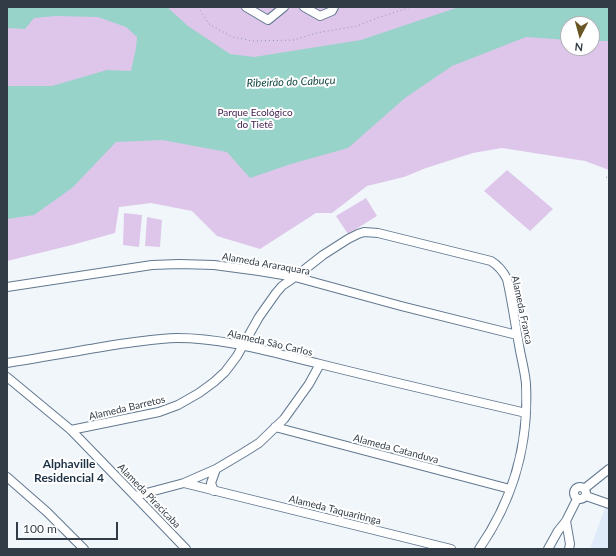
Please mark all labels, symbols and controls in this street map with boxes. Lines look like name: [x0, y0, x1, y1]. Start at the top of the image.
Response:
north arrow: [560, 16, 600, 56]
text: N: [574, 41, 584, 54]
water label: Ribeirão do Cabuçu: [246, 74, 336, 90]
park label: Parque Ecológico do Tietê: [217, 107, 293, 130]
street label: Alameda Araraquara: [221, 250, 311, 278]
street label: Alameda Franca: [509, 275, 535, 345]
street label: Alameda São Carlos: [226, 327, 314, 359]
street label: Alameda Barretos: [88, 393, 166, 423]
street label: Alameda Catanduva: [352, 432, 440, 466]
district label: Alphaville Residencial 4: [34, 457, 104, 485]
street label: Alameda Piracicaba: [115, 461, 183, 531]
street label: Alameda Taquaritinga: [288, 493, 382, 527]
scale bar: [18, 514, 120, 540]
text: 100 m: [23, 521, 57, 536]

